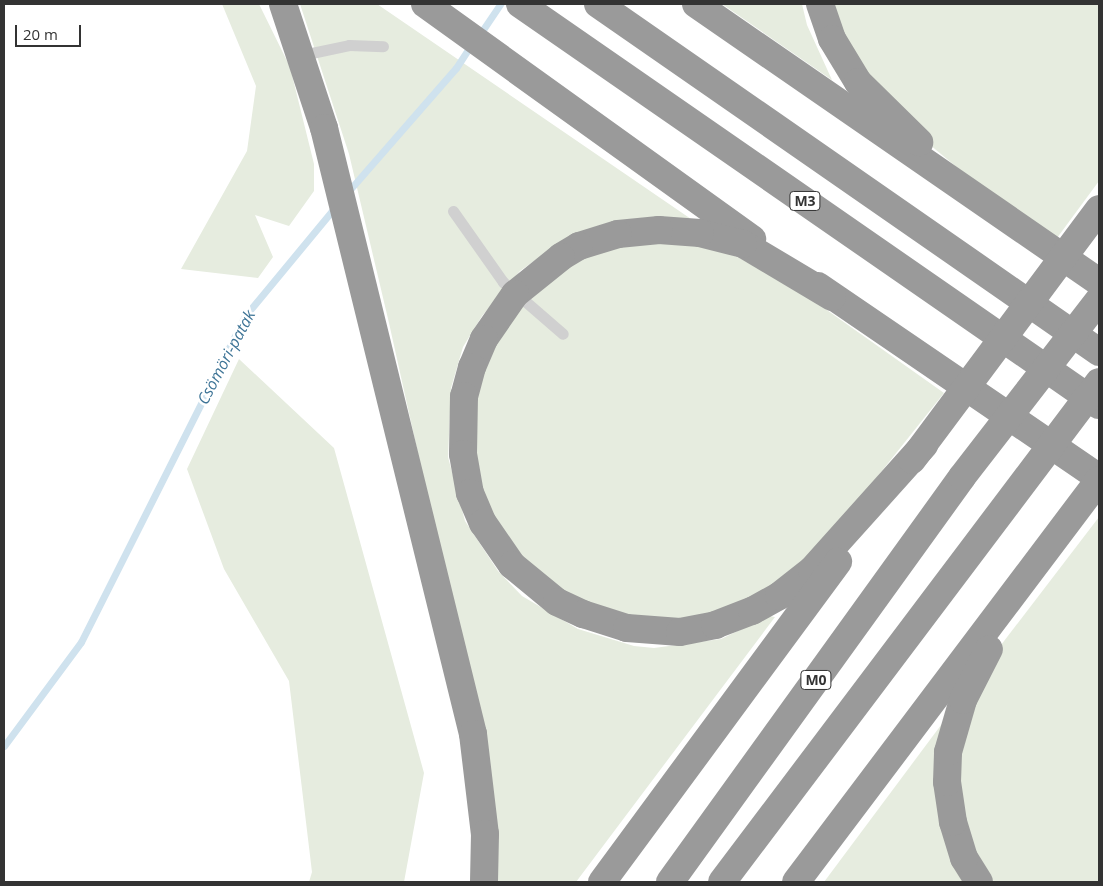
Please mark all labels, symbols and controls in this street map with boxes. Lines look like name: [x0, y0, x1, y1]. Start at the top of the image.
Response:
scale bar: [18, 15, 84, 47]
text: 20 m: [23, 24, 58, 44]
road number: M3: [789, 190, 821, 212]
water label: Csömöri-patak: [193, 307, 259, 407]
road number: M0: [800, 668, 832, 692]

